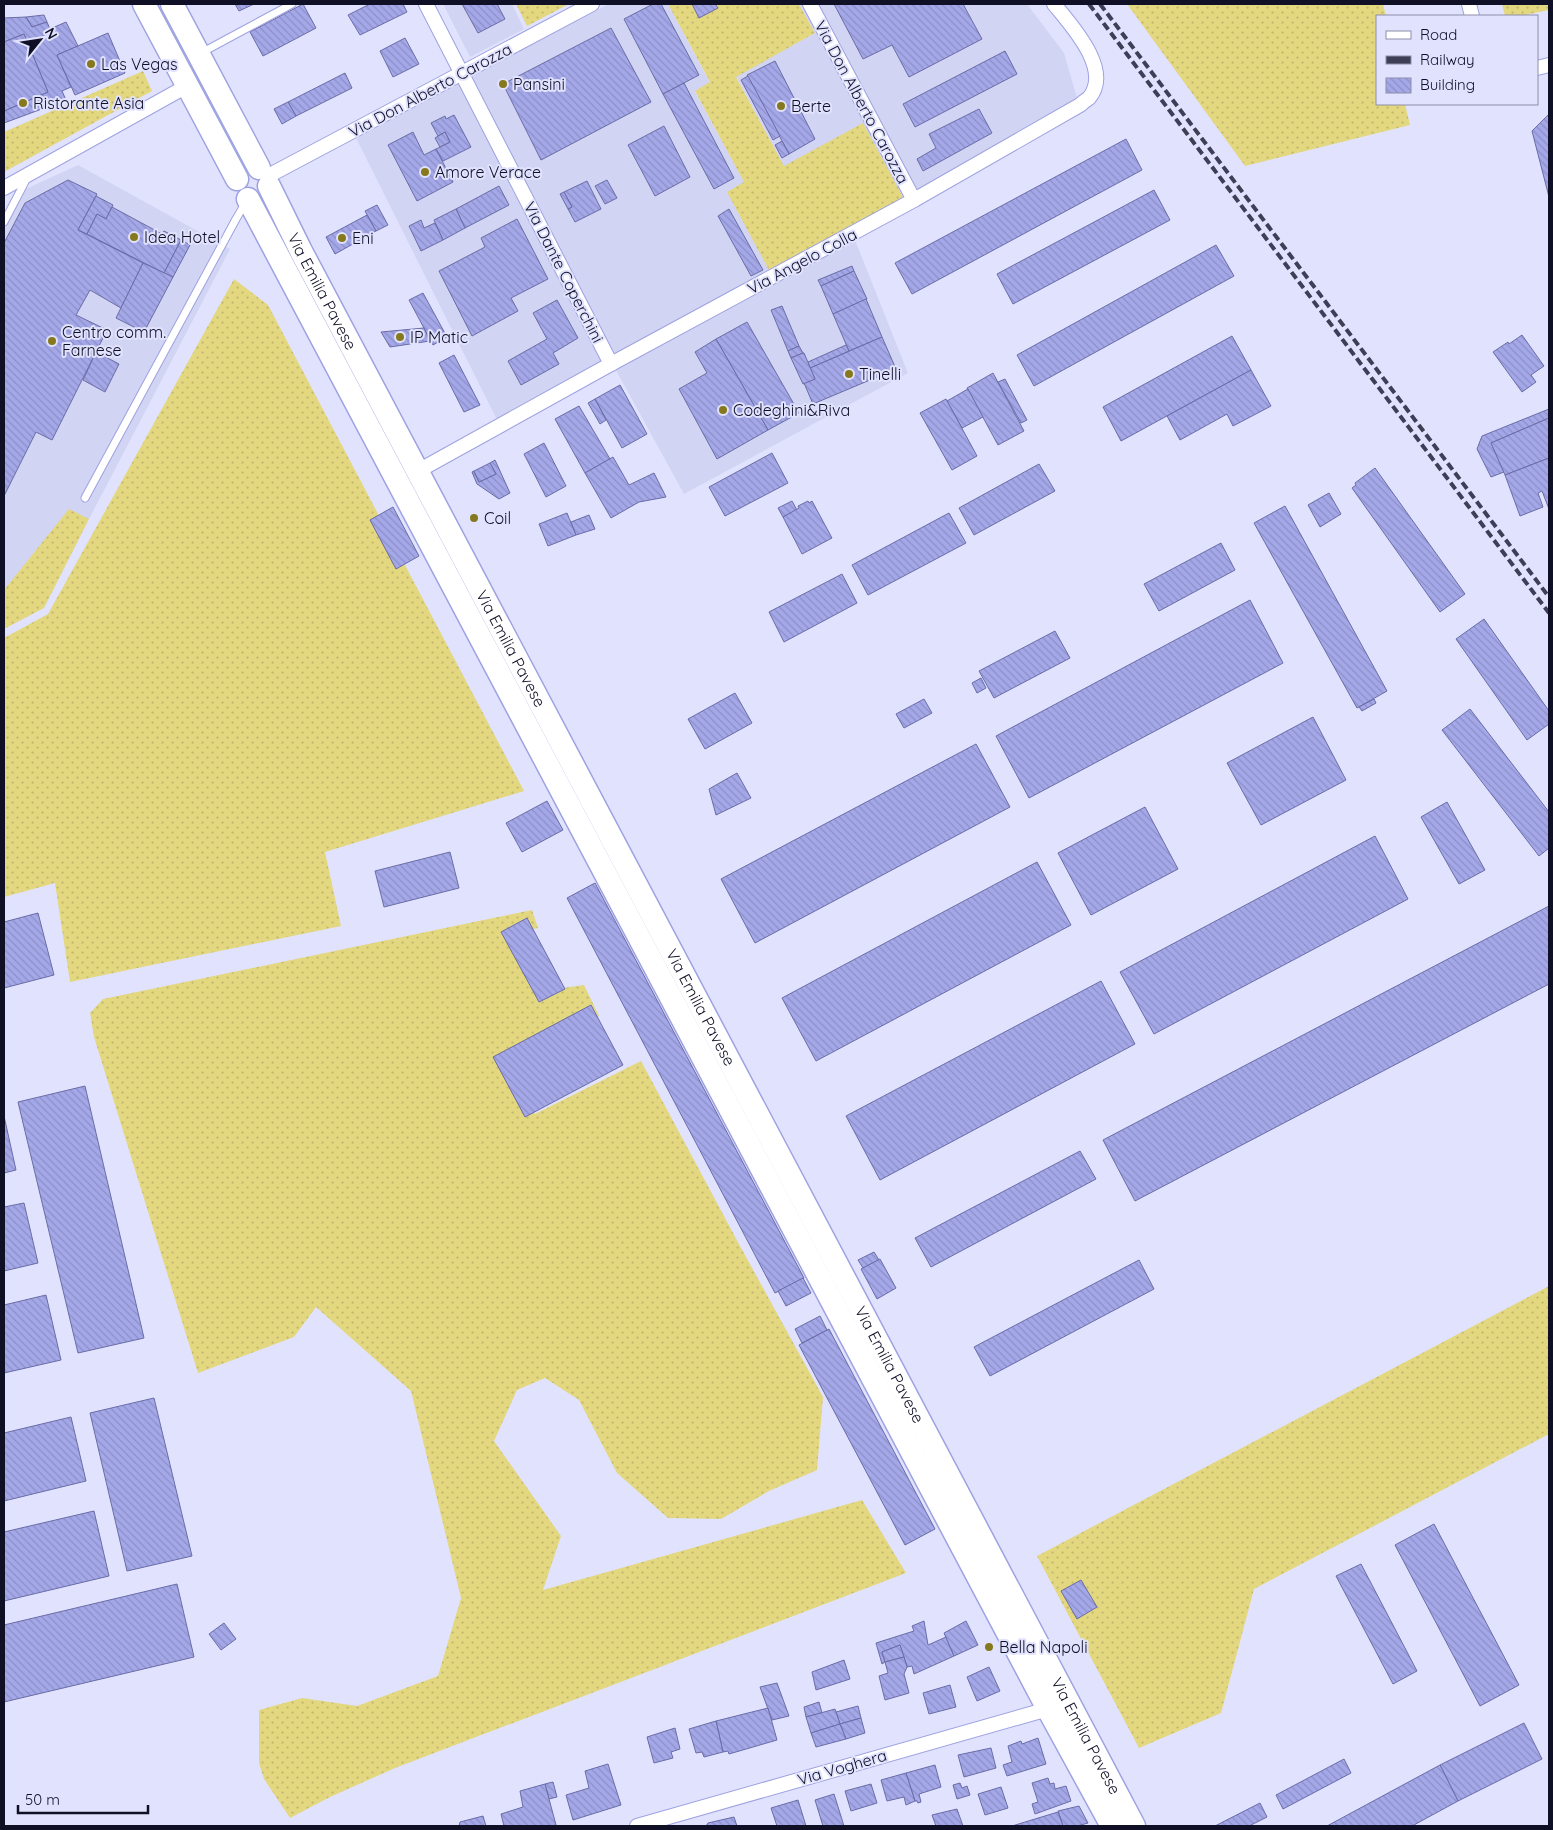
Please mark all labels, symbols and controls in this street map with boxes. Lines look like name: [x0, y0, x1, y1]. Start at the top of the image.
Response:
north arrow: [15, 15, 65, 65]
legend: [1376, 15, 1538, 105]
street label: Via Don Alberto Carozza: [810, 17, 914, 187]
text: N: [41, 25, 62, 42]
text: Road: [1420, 25, 1457, 44]
street label: Via Don Alberto Carozza: [345, 38, 515, 142]
text: Railway: [1420, 50, 1475, 69]
place label: Las Vegas: [101, 54, 177, 74]
marker: Las Vegas: [85, 58, 97, 70]
place label: Pansini: [513, 74, 565, 94]
text: Building: [1420, 75, 1475, 94]
marker: Pansini: [497, 78, 509, 90]
place label: Ristorante Asia: [33, 93, 144, 113]
place label: Berte: [791, 96, 831, 116]
marker: Ristorante Asia: [17, 97, 29, 109]
marker: Berte: [775, 100, 787, 112]
place label: Amore Verace: [435, 162, 541, 182]
marker: Amore Verace: [419, 166, 431, 178]
street label: Via Dante Coperchini: [520, 198, 608, 346]
street label: Via Angelo Colla: [744, 224, 860, 298]
place label: Idea Hotel: [144, 227, 220, 247]
place label: Eni: [352, 228, 374, 248]
street label: Via Emilia Pavese: [284, 229, 361, 353]
marker: Idea Hotel: [128, 231, 140, 243]
marker: Eni: [336, 232, 348, 244]
place label: Centro comm. Farnese: [62, 322, 166, 360]
place label: IP Matic: [410, 327, 468, 347]
marker: IP Matic: [394, 331, 406, 343]
marker: Centro comm. Farnese: [46, 335, 58, 347]
place label: Tinelli: [859, 364, 901, 384]
marker: Tinelli: [843, 368, 855, 380]
place label: Codeghini&Riva: [733, 400, 850, 420]
marker: Codeghini&Riva: [717, 404, 729, 416]
place label: Coil: [484, 508, 511, 528]
marker: Coil: [468, 512, 480, 524]
street label: Via Emilia Pavese: [472, 586, 550, 710]
street label: Via Emilia Pavese: [662, 945, 740, 1069]
street label: Via Emilia Pavese: [851, 1303, 929, 1426]
place label: Bella Napoli: [999, 1637, 1088, 1657]
marker: Bella Napoli: [983, 1641, 995, 1653]
street label: Via Emilia Pavese: [1047, 1674, 1125, 1798]
street label: Via Voghera: [795, 1745, 889, 1789]
scale bar: [18, 1782, 148, 1814]
text: 50 m: [25, 1790, 60, 1809]

